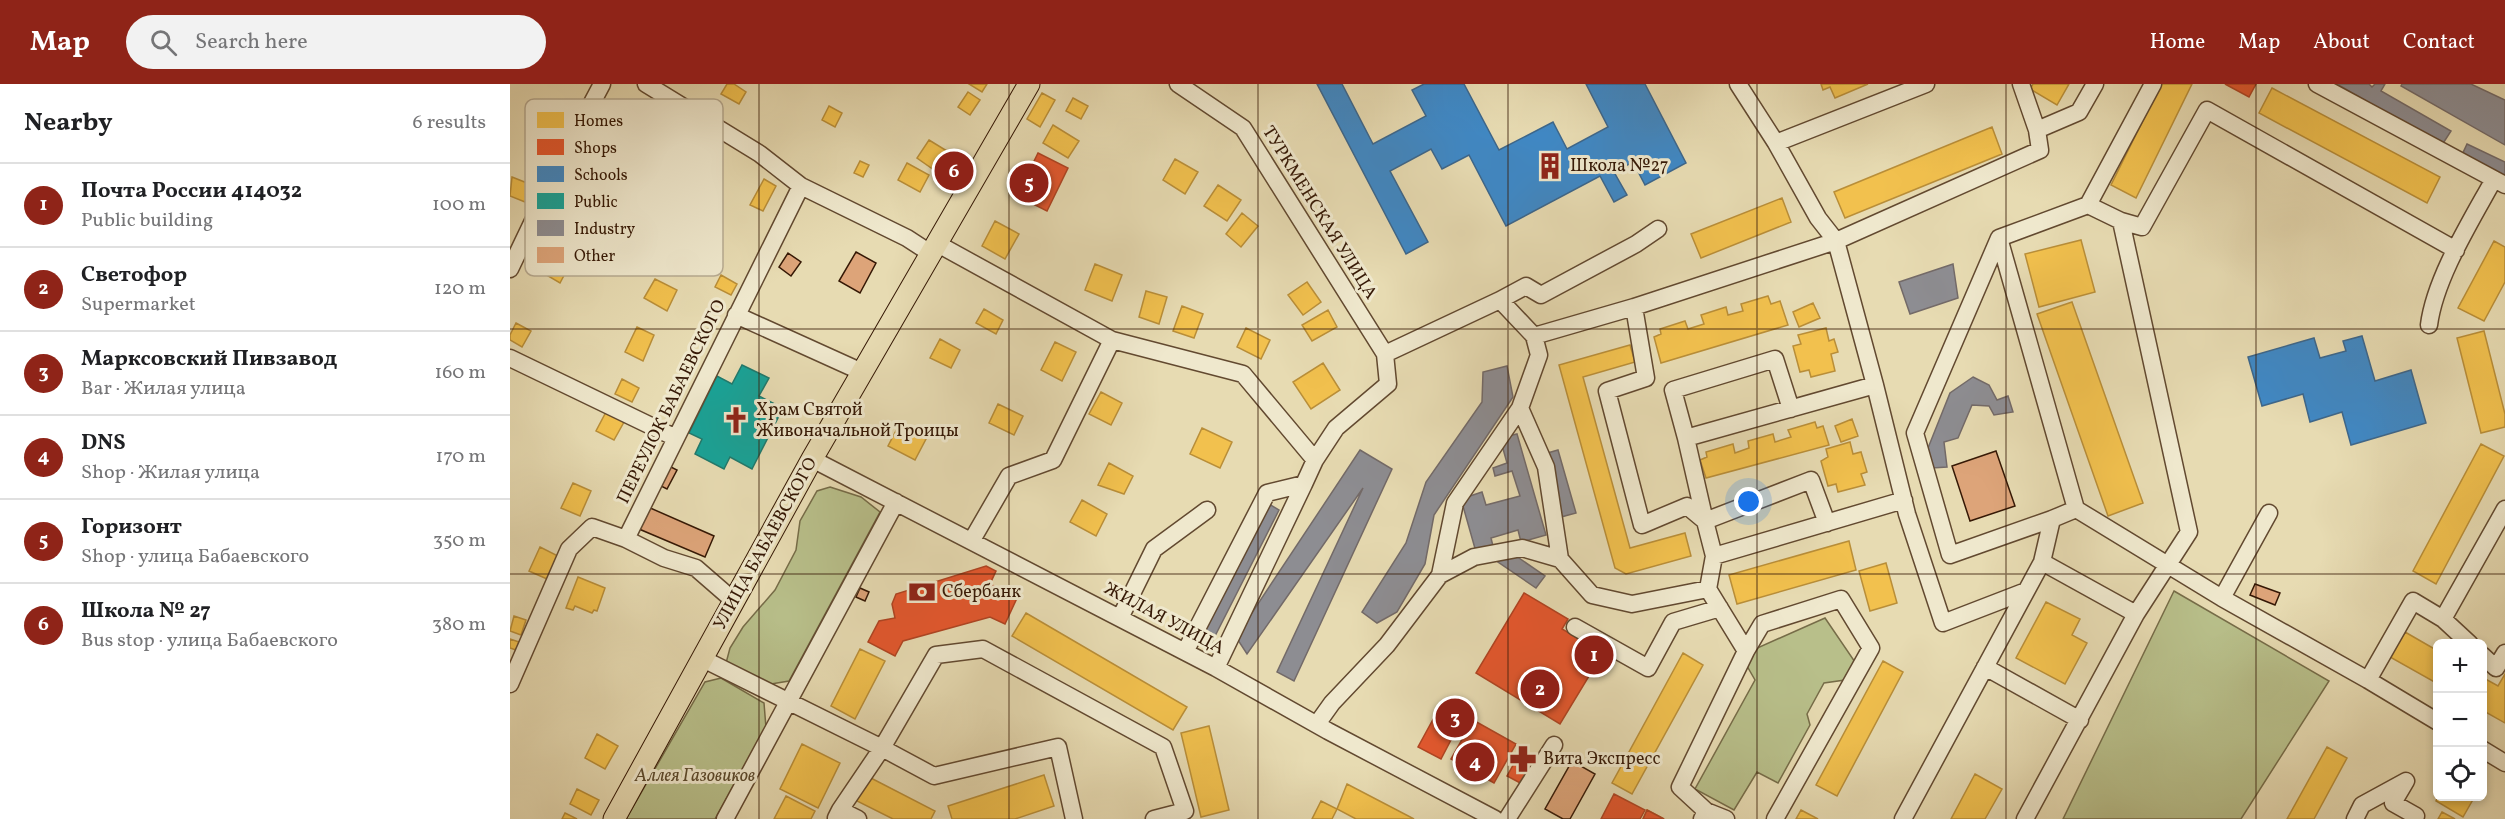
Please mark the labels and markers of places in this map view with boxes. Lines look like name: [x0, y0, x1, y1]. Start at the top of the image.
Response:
pin: 6: [934, 148, 974, 194]
building icon: Школа №27: [1535, 151, 1565, 181]
place label: Школа №27: [1570, 154, 1668, 179]
pin: 5: [1010, 160, 1048, 206]
place label: Храм Святой Живоначальной Троицы: [756, 398, 959, 444]
church icon: Храм Святой Живоначальной Троицы: [721, 405, 751, 435]
bank icon: Сбербанк: [907, 577, 937, 607]
place label: Сбербанк: [942, 580, 1022, 605]
pin: 1: [1574, 632, 1614, 678]
pin: 2: [1520, 666, 1560, 712]
pin: 3: [1436, 696, 1474, 740]
pin: 4: [1456, 740, 1494, 784]
pharmacy icon: Вита Экспресс: [1508, 744, 1538, 774]
place label: Вита Экспресс: [1543, 747, 1661, 772]

